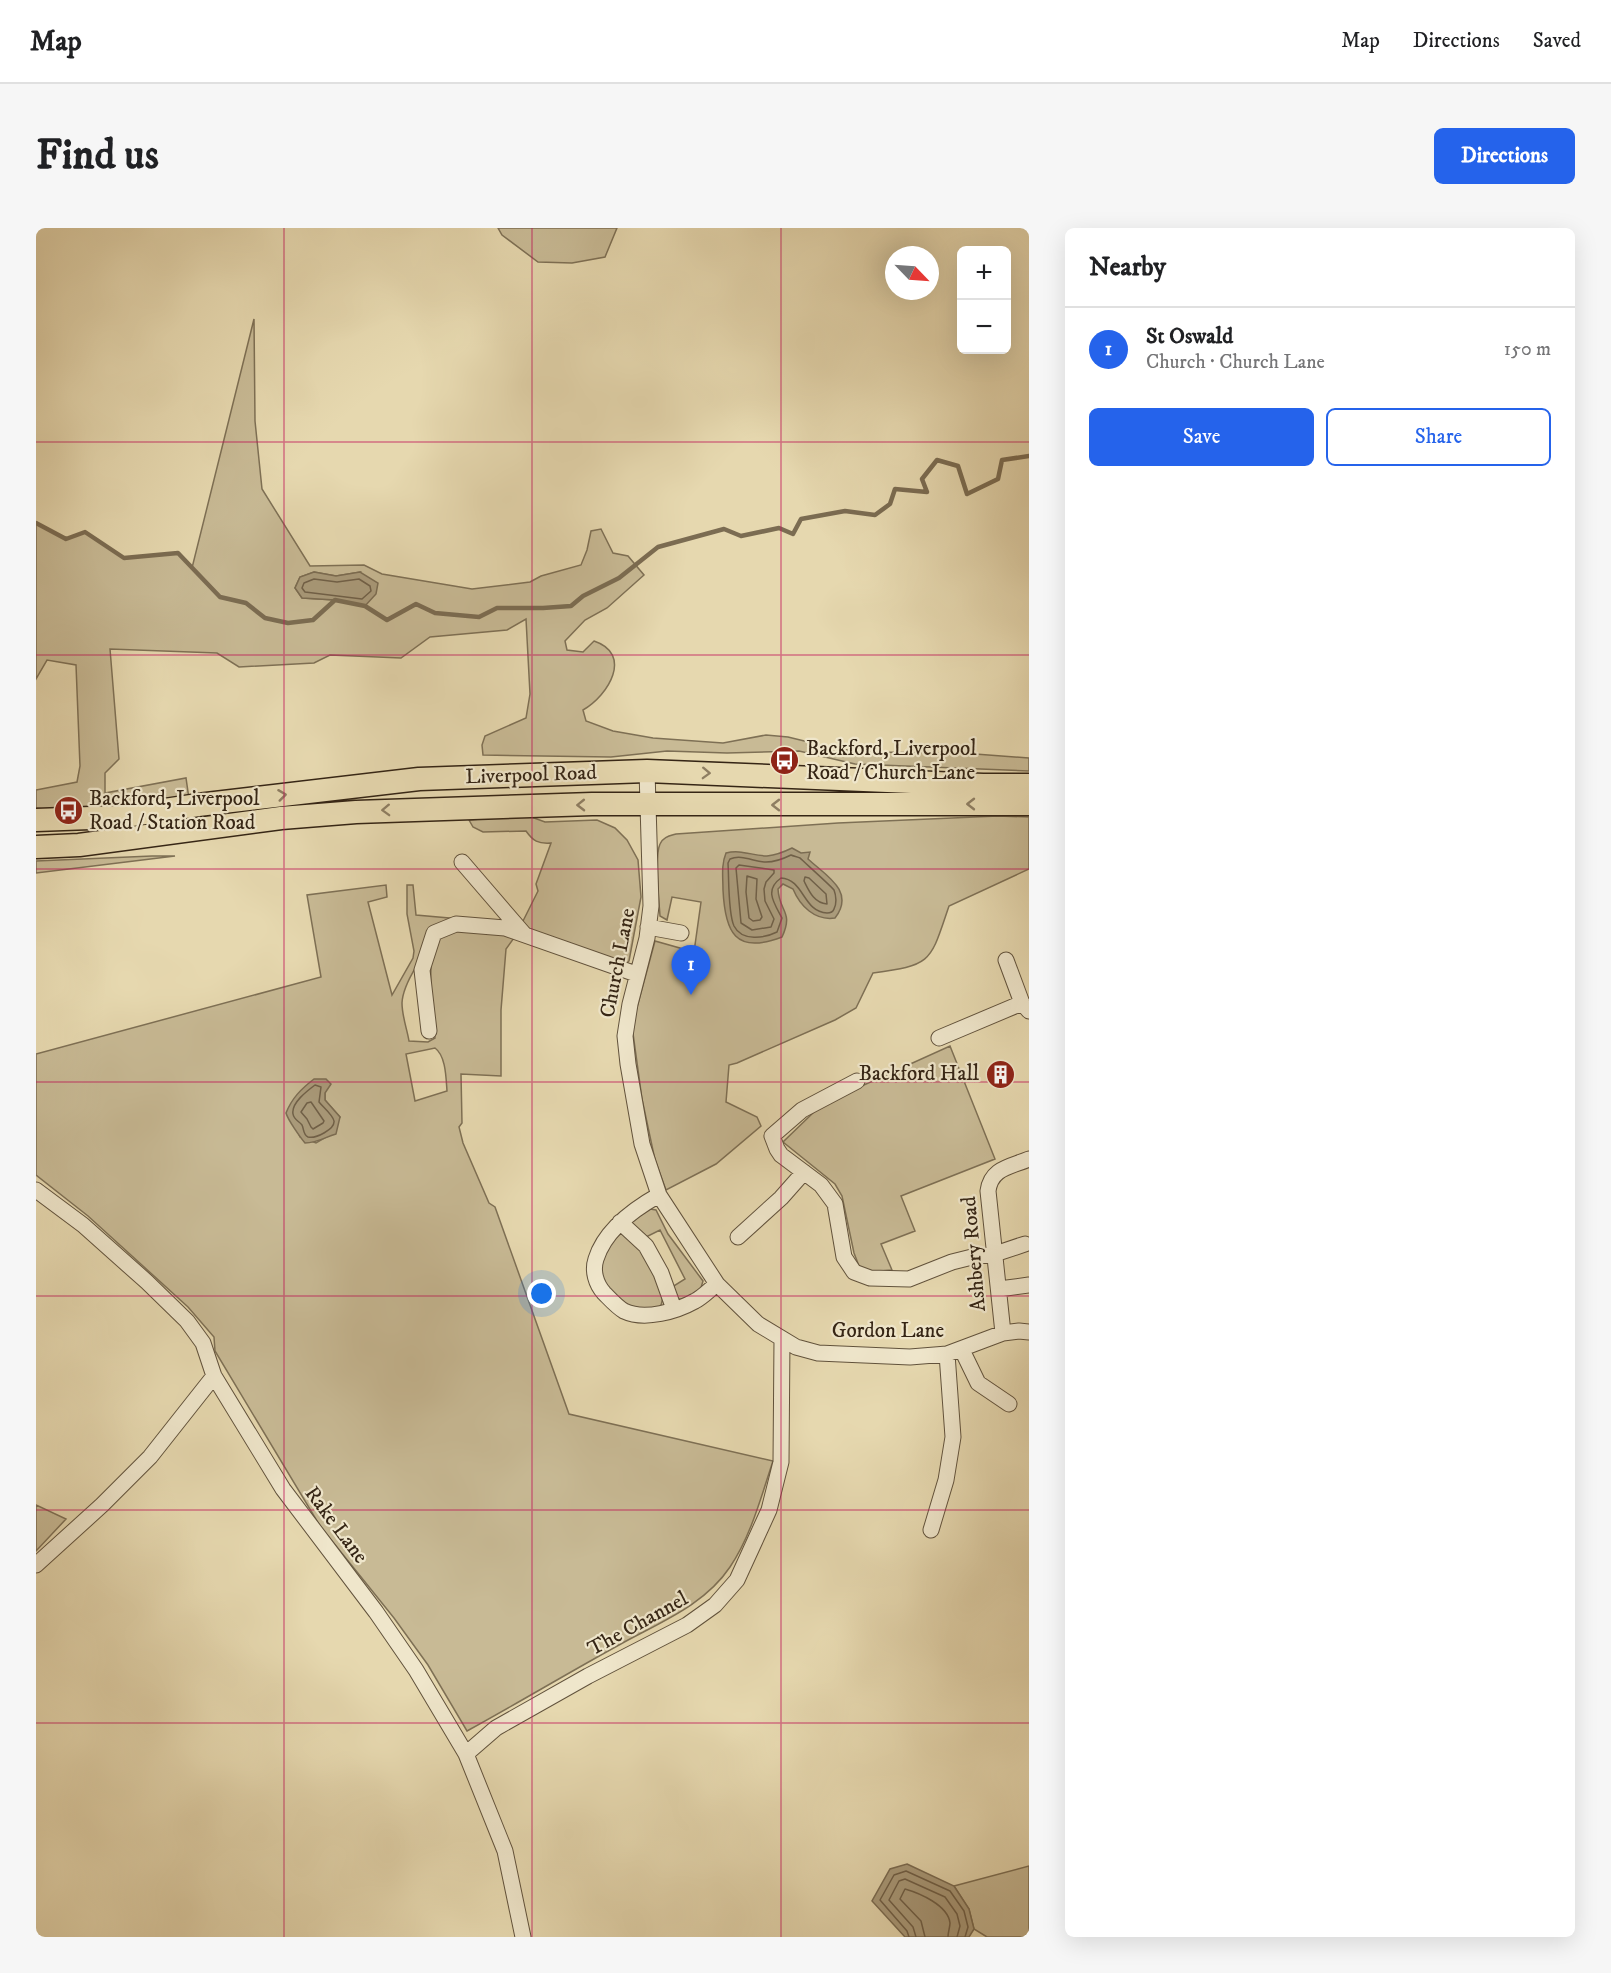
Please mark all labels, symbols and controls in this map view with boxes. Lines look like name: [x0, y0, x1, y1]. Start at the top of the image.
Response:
text: Map: [30, 24, 82, 59]
text: Map: [1341, 28, 1380, 54]
text: Directions: [1413, 28, 1500, 54]
text: Saved: [1533, 28, 1581, 54]
button: Directions: [1434, 128, 1575, 184]
text: Find us: [36, 130, 159, 182]
north arrow: [885, 246, 939, 300]
map controls: [957, 246, 1011, 354]
button: +: [957, 246, 1011, 300]
text: Nearby: [1089, 251, 1166, 284]
button: −: [957, 300, 1011, 354]
text: St Oswald: [1146, 323, 1233, 350]
text: 1: [1105, 337, 1112, 362]
text: 150 m: [1504, 337, 1551, 362]
text: Church · Church Lane: [1146, 350, 1325, 375]
button: Save: [1089, 408, 1314, 466]
button: Share: [1326, 408, 1551, 466]
place label: Backford, Liverpool Road / Church Lane: [806, 736, 977, 786]
bus stop icon: Backford, Liverpool Road / Church Lane: [769, 745, 801, 777]
street label: Liverpool Road: [465, 760, 598, 790]
one-way arrow: [701, 767, 710, 780]
place label: Backford, Liverpool Road / Station Road: [89, 786, 260, 836]
one-way arrow: [277, 790, 286, 802]
bus stop icon: Backford, Liverpool Road / Station Road: [52, 795, 84, 827]
one-way arrow: [576, 798, 585, 811]
one-way arrow: [966, 798, 975, 810]
one-way arrow: [771, 799, 780, 811]
one-way arrow: [381, 804, 390, 817]
street label: Church Lane: [595, 906, 641, 1020]
pin: 1: [672, 946, 710, 995]
building icon: Backford Hall: [984, 1058, 1016, 1090]
place label: Backford Hall: [859, 1061, 980, 1087]
street label: Ashbery Road: [956, 1195, 992, 1313]
your location: [527, 1279, 556, 1308]
street label: Gordon Lane: [832, 1318, 944, 1344]
street label: Rake Lane: [299, 1481, 374, 1569]
street label: The Channel: [583, 1585, 693, 1662]

